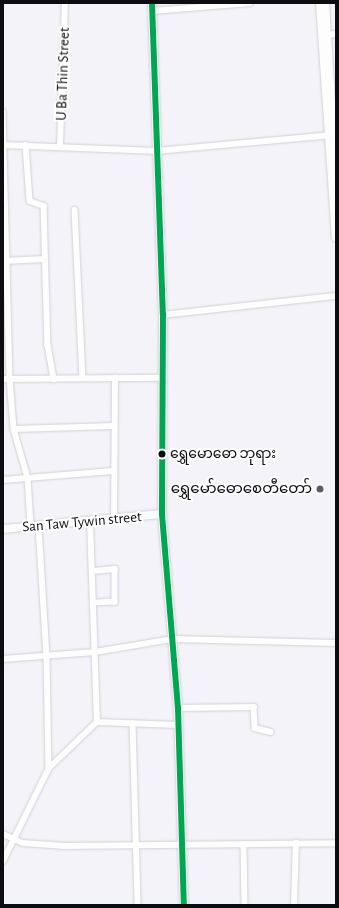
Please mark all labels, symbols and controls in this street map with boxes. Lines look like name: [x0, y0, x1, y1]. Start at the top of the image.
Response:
street label: U Ba Thin Street: [52, 27, 74, 121]
place label: ရွှေမောဓော ဘုရား: [170, 446, 276, 462]
marker: ရွှေမောဓော ဘုရား: [157, 449, 167, 459]
place label: ရွှေမော်ဓောစေတီတော်: [171, 480, 312, 498]
marker: ရွှေမော်ဓောစေတီတော်: [315, 484, 325, 494]
street label: San Taw Tywin street: [21, 508, 143, 536]

